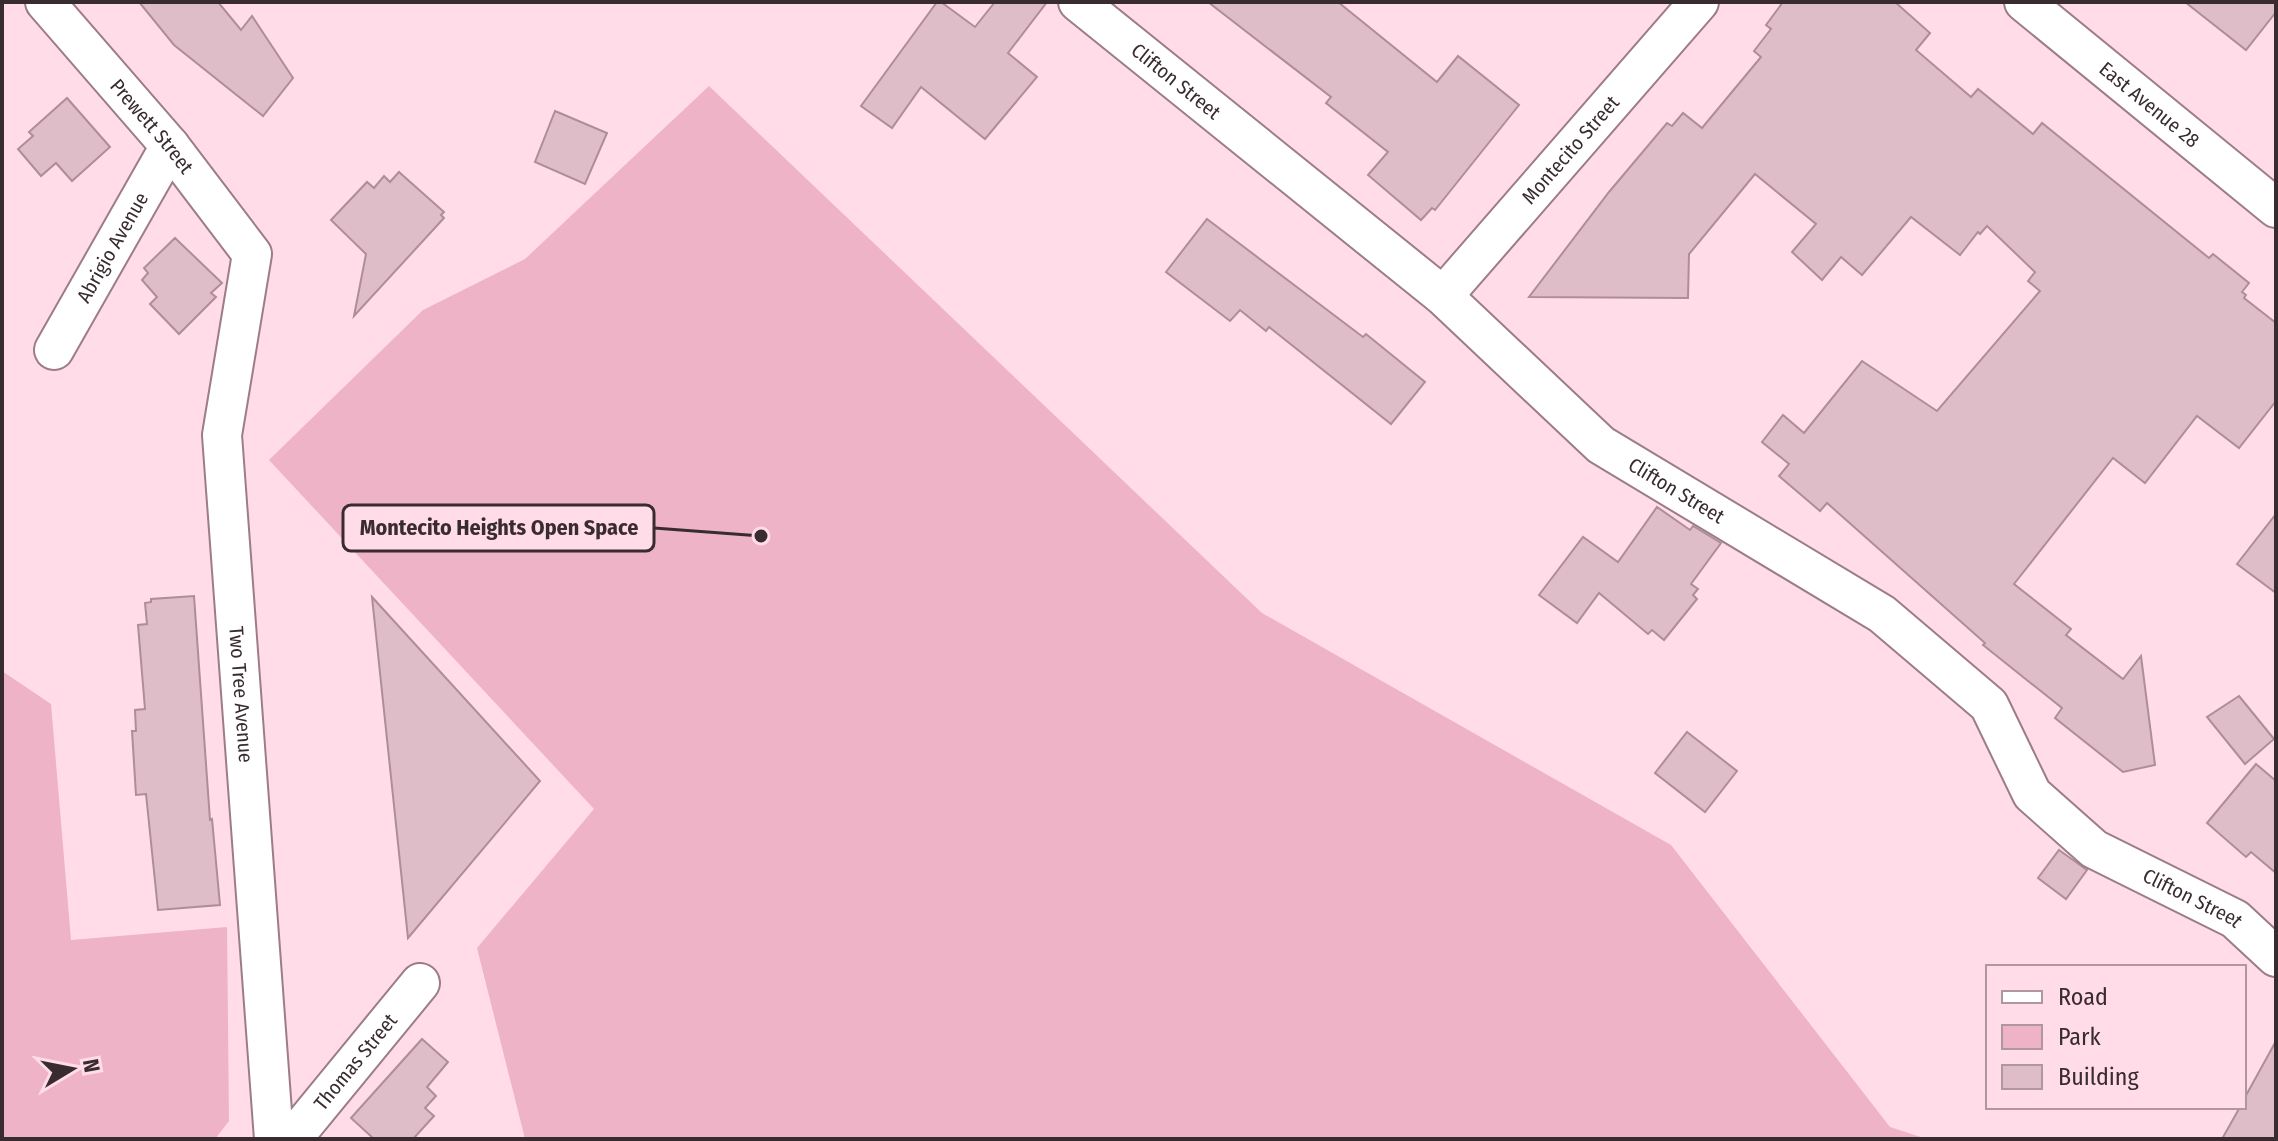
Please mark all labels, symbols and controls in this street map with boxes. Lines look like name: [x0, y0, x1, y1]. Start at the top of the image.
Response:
street label: Clifton Street: [1127, 38, 1226, 124]
street label: East Avenue 28: [2094, 57, 2204, 153]
street label: Prewett Street: [105, 74, 199, 179]
street label: Montecito Street: [1517, 90, 1624, 209]
street label: Abrigio Avenue: [71, 188, 153, 307]
street label: Clifton Street: [1624, 452, 1729, 529]
callout: Montecito Heights Open Space: [343, 505, 654, 551]
text: Montecito Heights Open Space: [360, 514, 638, 541]
street label: Two Tree Avenue: [224, 625, 258, 764]
street label: Clifton Street: [2139, 863, 2248, 933]
legend: [1986, 965, 2246, 1109]
text: Road: [2058, 983, 2108, 1011]
street label: Thomas Street: [309, 1008, 402, 1115]
text: Park: [2058, 1023, 2101, 1051]
north arrow: [32, 1029, 112, 1109]
text: N: [77, 1057, 106, 1074]
text: Building: [2058, 1063, 2140, 1091]

